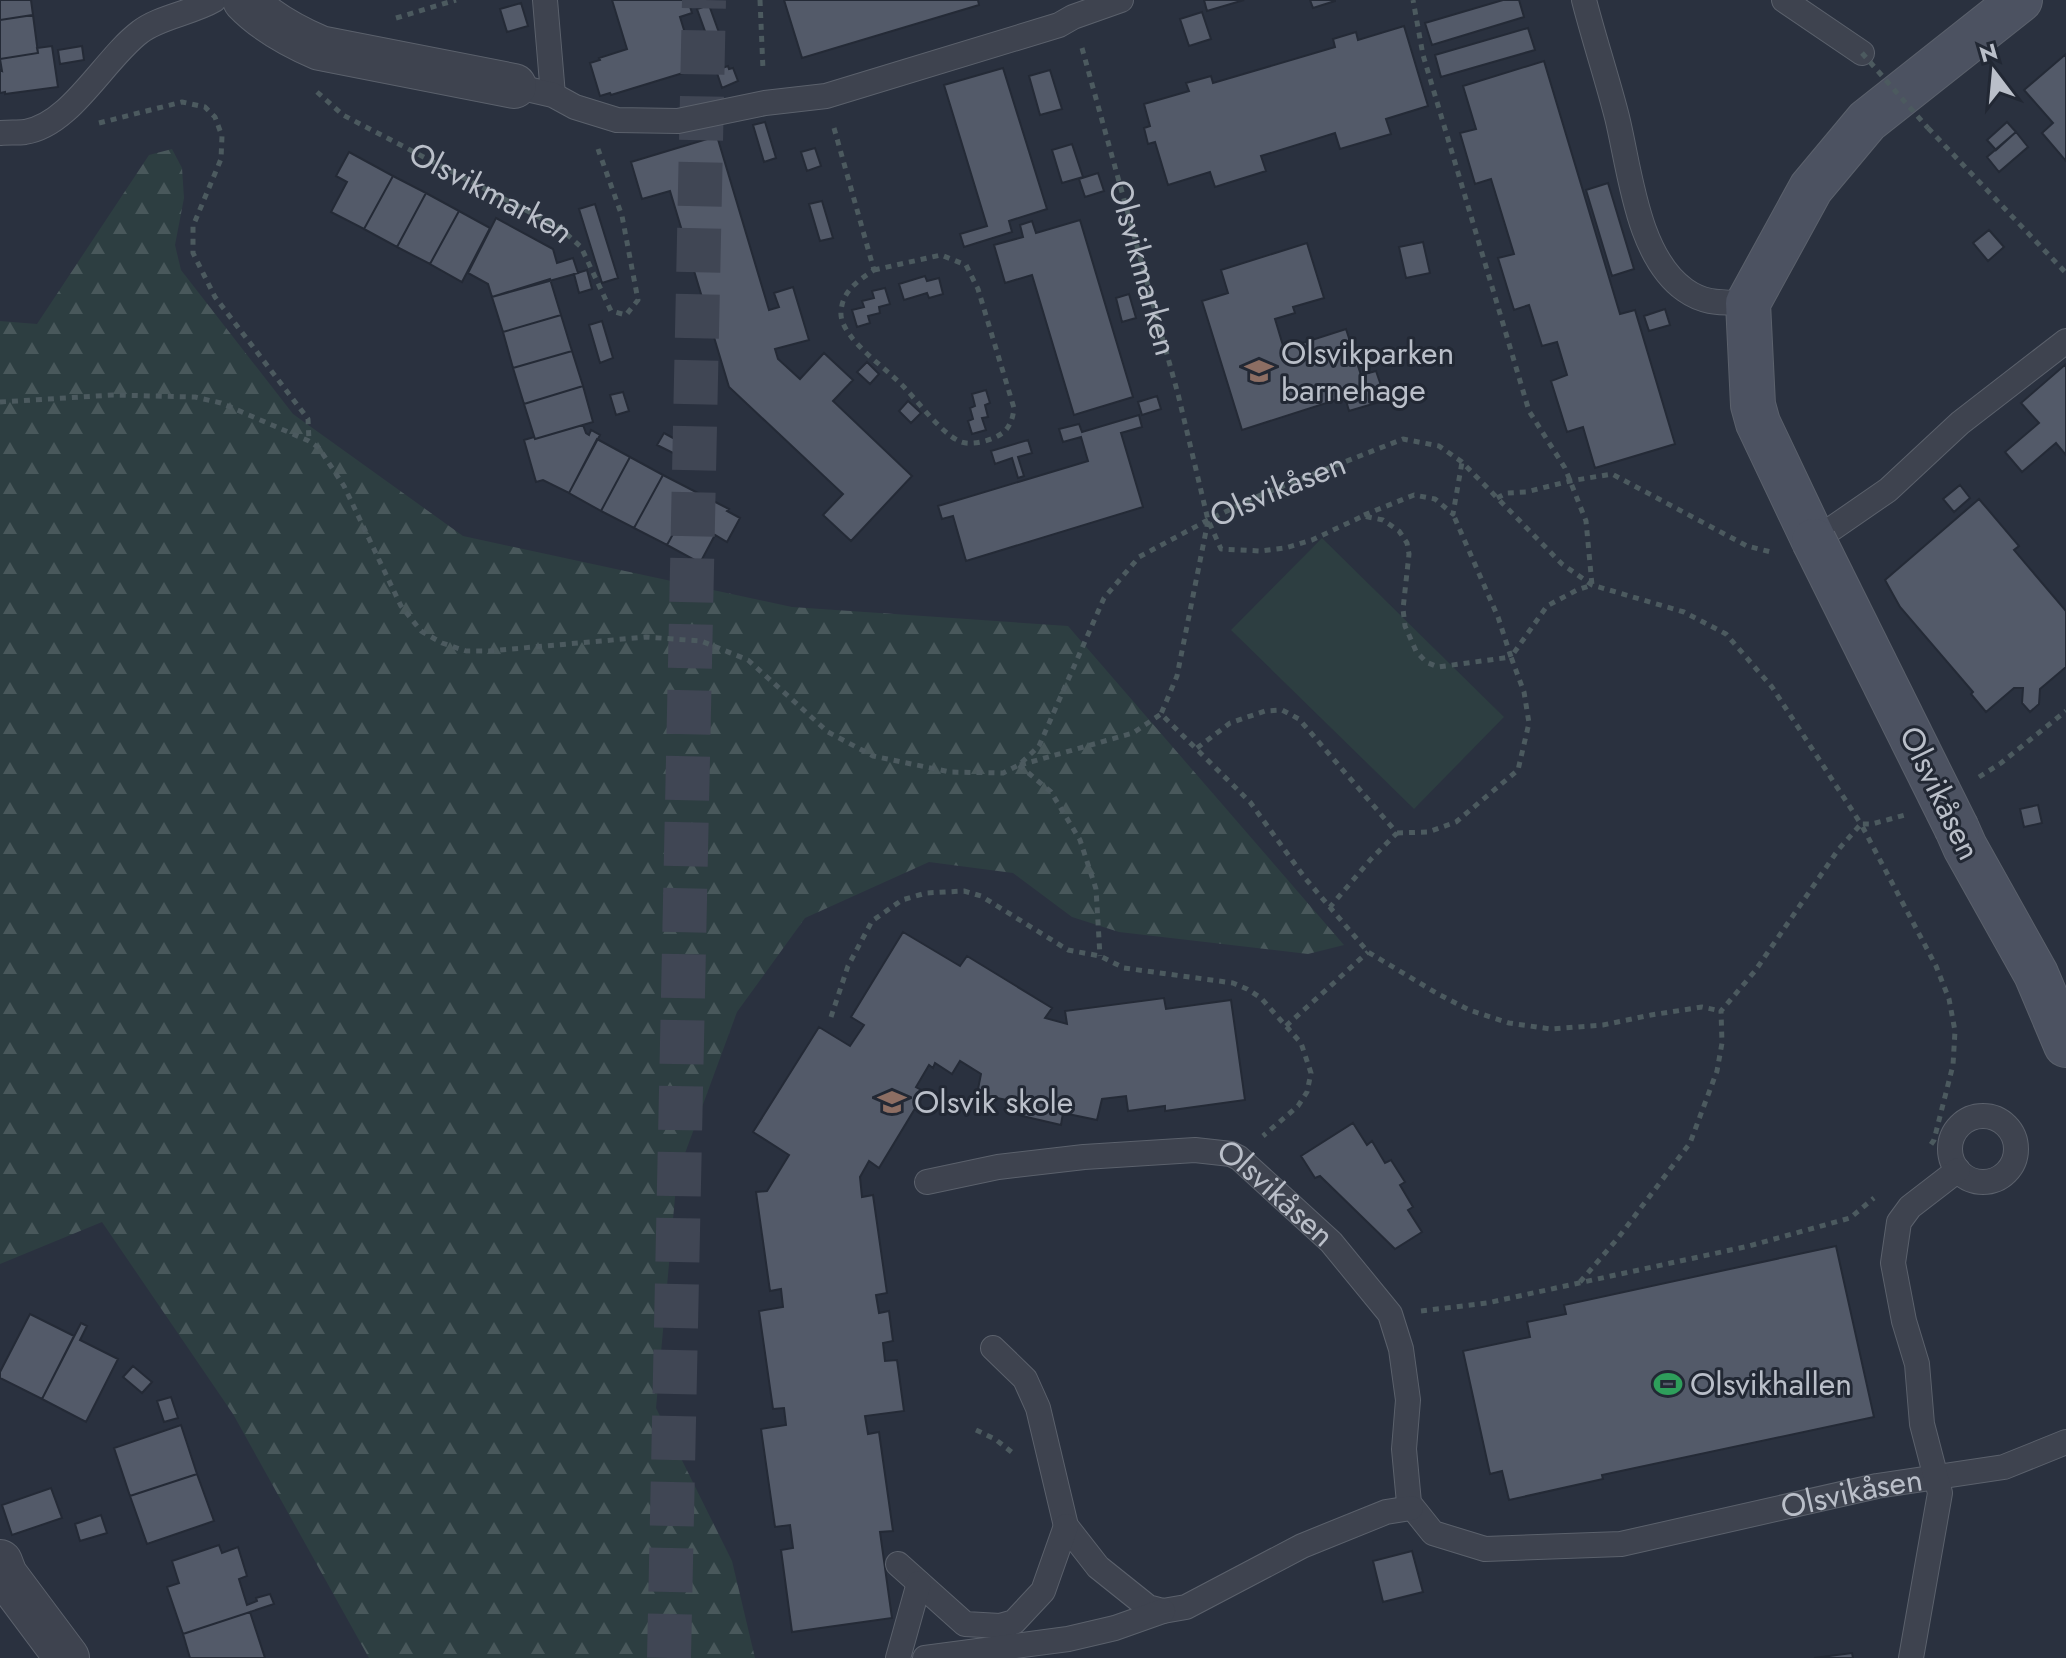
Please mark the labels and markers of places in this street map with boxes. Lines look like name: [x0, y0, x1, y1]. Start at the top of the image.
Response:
place label: Olsvikparken barnehage: [1281, 330, 1454, 413]
school or university icon: Olsvikparken barnehage: [1244, 356, 1274, 386]
place label: Olsvik skole: [914, 1079, 1073, 1125]
school or university icon: Olsvik skole: [877, 1087, 907, 1117]
place label: Olsvikhallen: [1690, 1361, 1852, 1407]
sports icon: Olsvikhallen: [1653, 1369, 1683, 1399]

